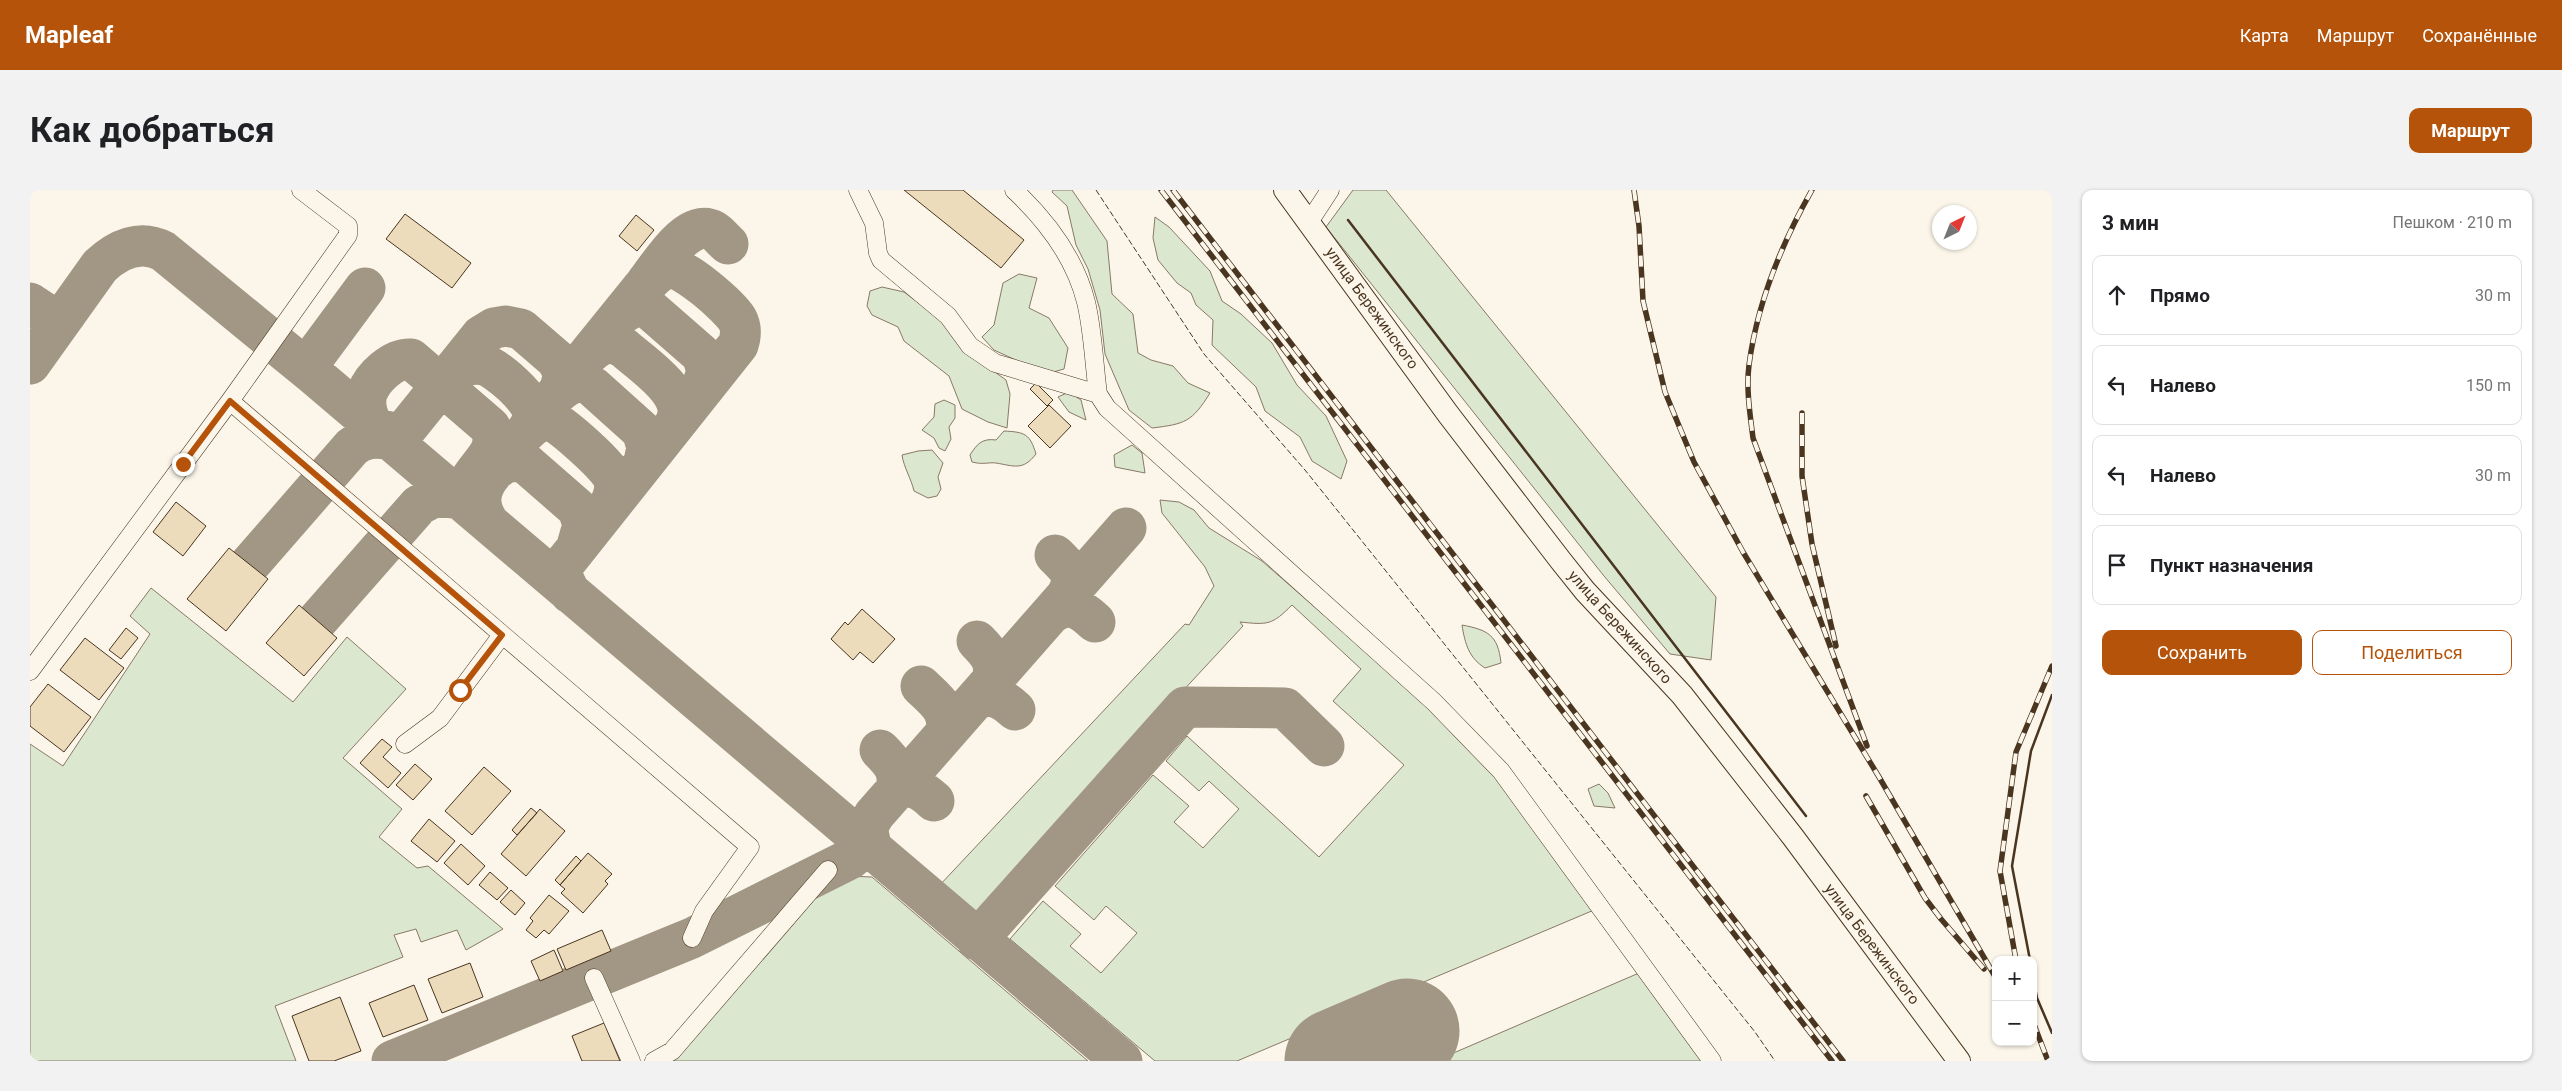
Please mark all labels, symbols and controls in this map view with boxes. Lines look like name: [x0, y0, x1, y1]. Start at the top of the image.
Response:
text: Mapleaf: [25, 21, 113, 49]
text: Карта: [2240, 25, 2289, 46]
text: Маршрут: [2317, 25, 2394, 46]
text: Сохранённые: [2422, 25, 2537, 46]
button: Маршрут: [2409, 108, 2532, 153]
text: Как добраться: [30, 110, 275, 151]
north arrow: [1932, 205, 1977, 250]
text: 3 мин: [2102, 211, 2159, 235]
text: Пешком · 210 m: [2393, 213, 2512, 232]
street label: улица Бережинского: [1322, 243, 1422, 373]
icon: ahead: [2103, 281, 2131, 309]
text: Прямо: [2150, 284, 2210, 307]
text: 30 m: [2475, 286, 2511, 305]
icon: left: [2103, 371, 2131, 399]
text: Налево: [2150, 374, 2216, 397]
text: 150 m: [2466, 376, 2511, 395]
route end: [172, 453, 195, 476]
icon: left: [2103, 461, 2131, 489]
text: Налево: [2150, 464, 2216, 487]
text: 30 m: [2475, 466, 2511, 485]
icon: arrive: [2103, 551, 2131, 579]
text: Пункт назначения: [2150, 554, 2313, 577]
street label: улица Бережинского: [1564, 567, 1676, 687]
button: Сохранить: [2102, 630, 2302, 675]
button: Поделиться: [2312, 630, 2512, 675]
route start: [449, 679, 472, 702]
street label: улица Бережинского: [1821, 880, 1923, 1008]
map controls: [1992, 956, 2037, 1046]
button: +: [1992, 956, 2037, 1001]
button: −: [1992, 1001, 2037, 1046]

